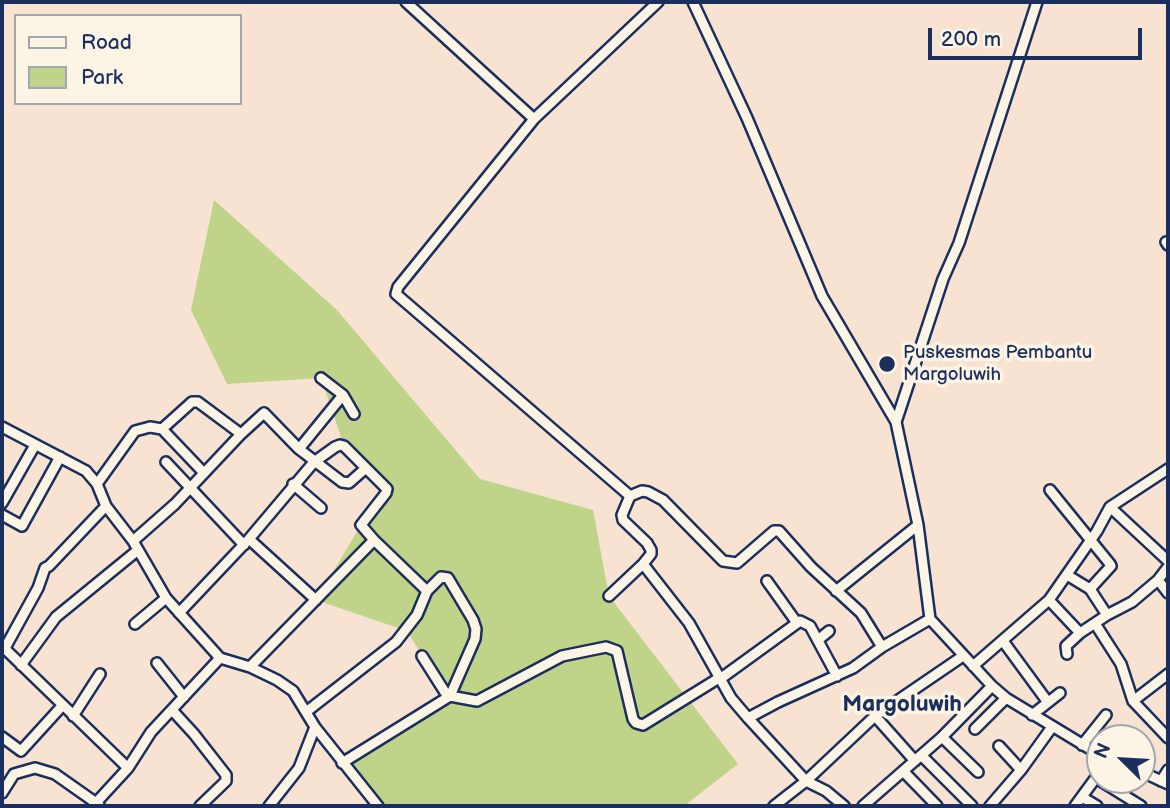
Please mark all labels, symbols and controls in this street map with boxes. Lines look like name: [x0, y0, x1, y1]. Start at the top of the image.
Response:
legend: [14, 14, 242, 105]
scale bar: [932, 14, 1146, 58]
text: 200 m: [941, 27, 1001, 52]
text: Road: [81, 30, 132, 55]
text: Park: [81, 65, 123, 90]
place label: Puskesmas Pembantu Margoluwih: [903, 342, 1092, 386]
marker: Puskesmas Pembantu Margoluwih: [877, 354, 897, 374]
district label: Margoluwih: [842, 691, 962, 719]
north arrow: [1086, 724, 1156, 794]
text: N: [1090, 740, 1117, 762]

